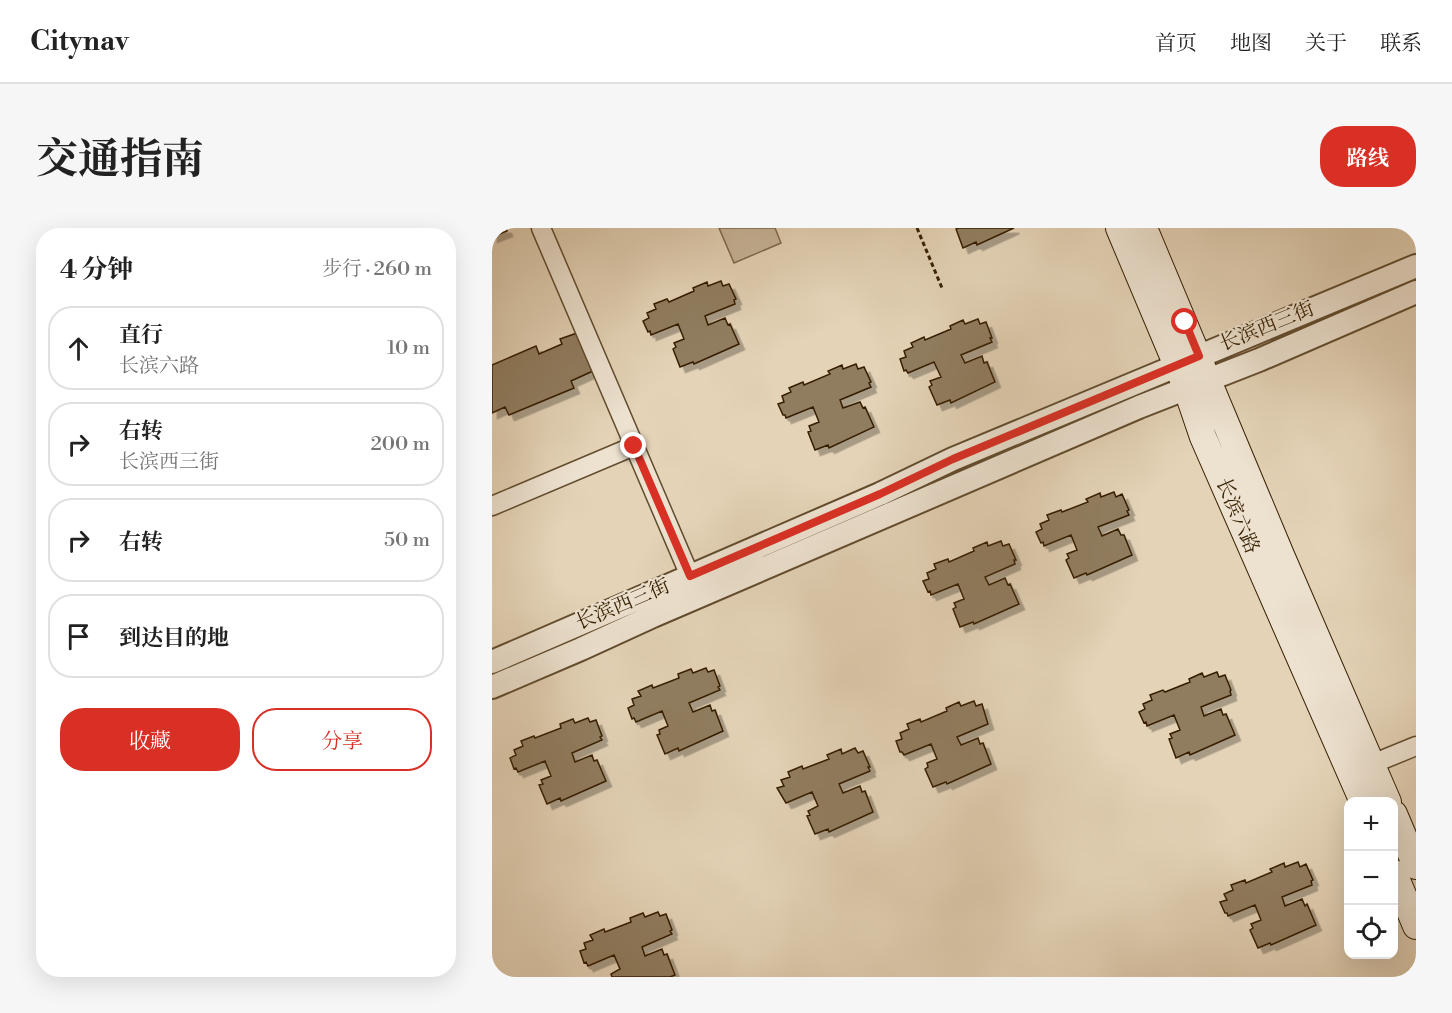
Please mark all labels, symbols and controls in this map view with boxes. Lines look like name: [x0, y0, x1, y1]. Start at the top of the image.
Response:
text: Citynav: [30, 24, 129, 59]
text: 首页: [1155, 31, 1197, 57]
text: 地图: [1230, 31, 1272, 57]
text: 关于: [1305, 31, 1347, 57]
text: 联系: [1380, 31, 1422, 57]
button: 路线: [1320, 126, 1416, 187]
text: 交通指南: [36, 134, 204, 187]
text: 4 分钟: [60, 254, 134, 286]
text: 步行 · 260 m: [322, 257, 432, 282]
street label: 长滨西三街: [1216, 297, 1318, 357]
route start: [1171, 308, 1197, 334]
text: 直行: [119, 322, 163, 349]
icon: ahead: [62, 332, 95, 365]
text: 10 m: [387, 336, 430, 361]
text: 长滨六路: [119, 354, 199, 379]
text: 右转: [119, 418, 163, 445]
icon: right: [62, 428, 95, 461]
text: 200 m: [370, 432, 430, 457]
route end: [620, 432, 646, 458]
text: 长滨西三街: [119, 450, 219, 475]
street label: 长滨六路: [1210, 474, 1264, 558]
icon: right: [62, 524, 95, 557]
text: 50 m: [384, 528, 430, 553]
text: 右转: [119, 529, 163, 556]
street label: 长滨西三街: [572, 574, 674, 636]
icon: arrive: [62, 620, 95, 653]
text: 到达目的地: [119, 625, 229, 652]
button: 收藏: [60, 708, 240, 771]
button: 分享: [252, 708, 432, 771]
map controls: [1344, 797, 1398, 959]
button: +: [1344, 797, 1398, 851]
button: −: [1344, 851, 1398, 905]
button: locate: [1344, 905, 1398, 959]

